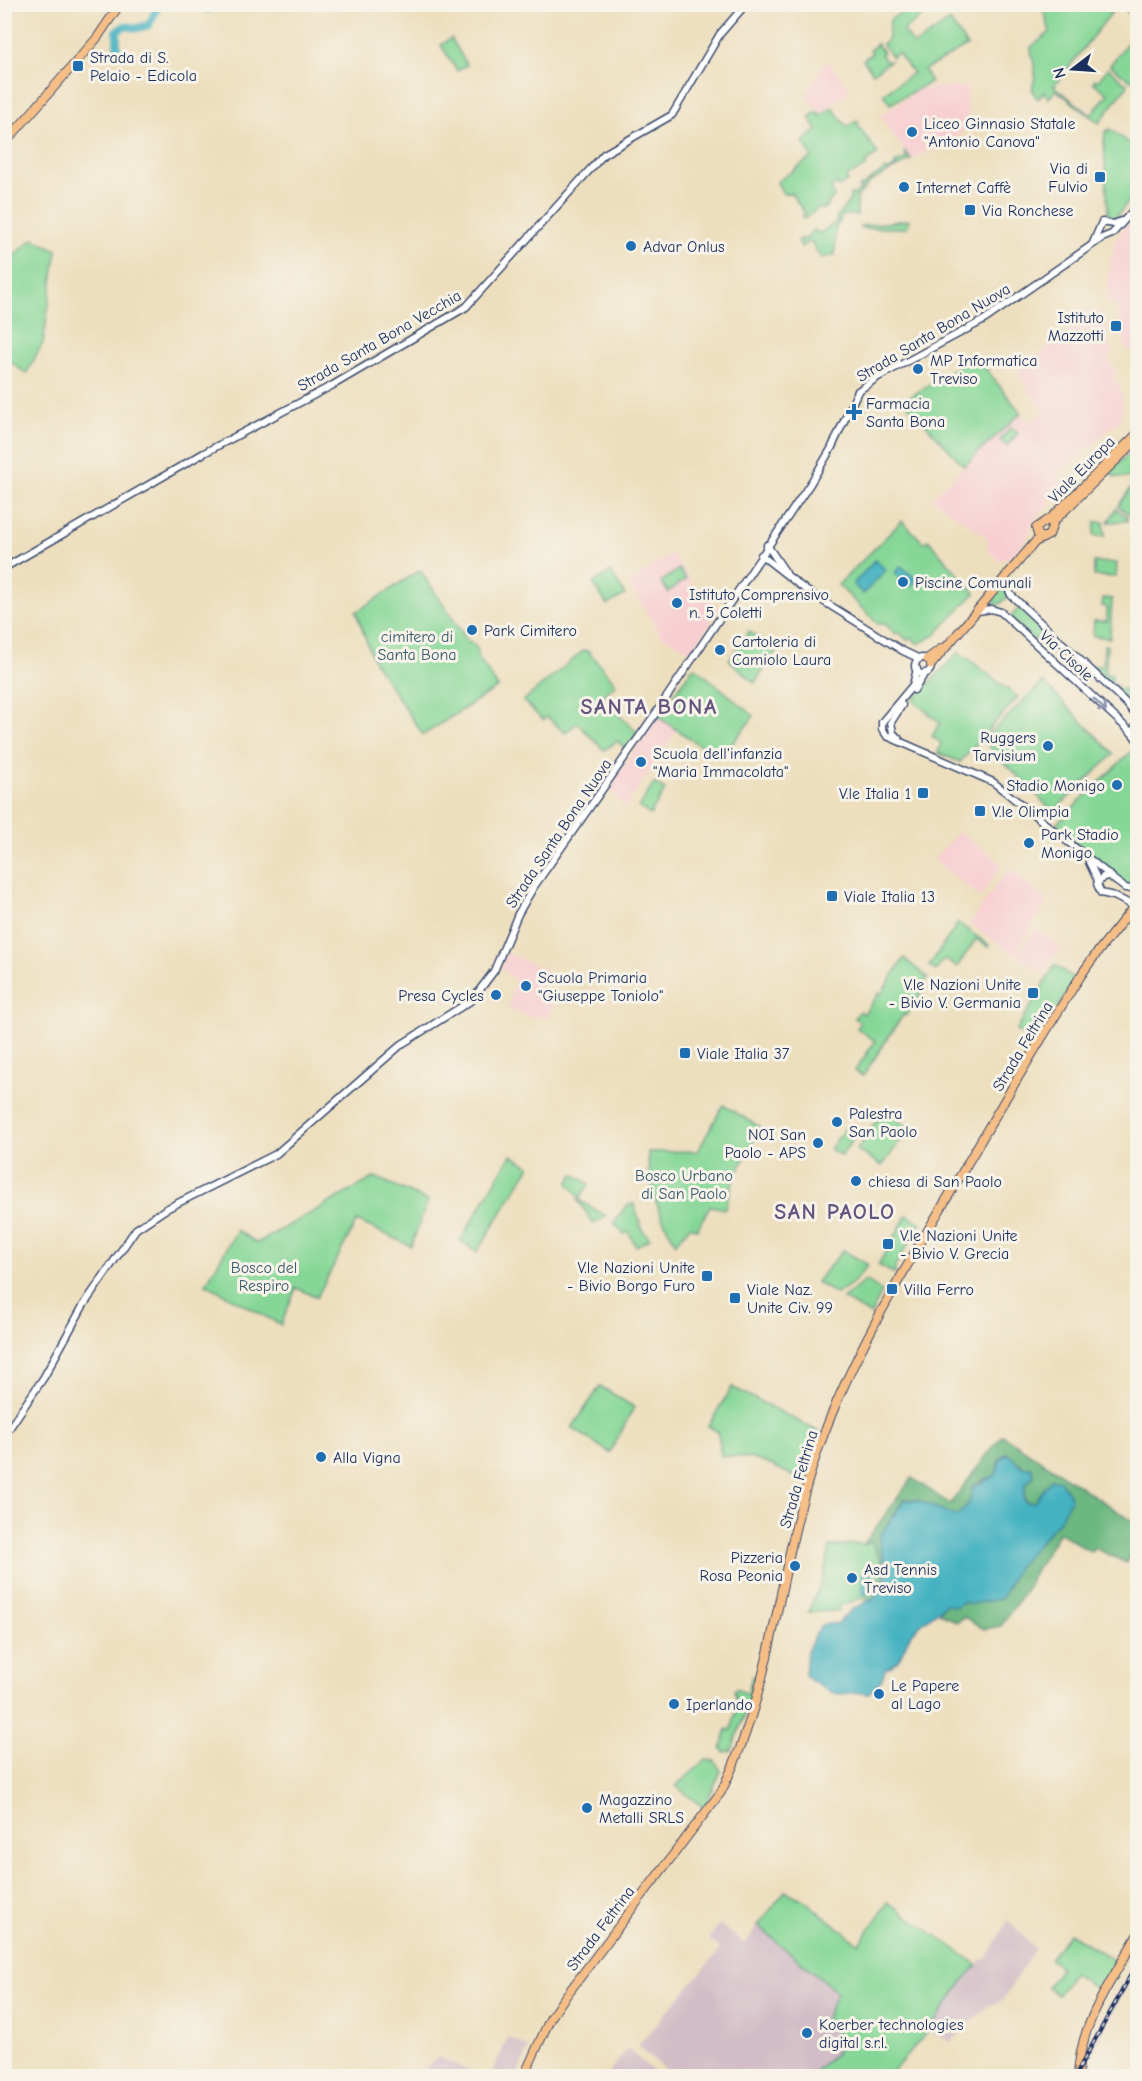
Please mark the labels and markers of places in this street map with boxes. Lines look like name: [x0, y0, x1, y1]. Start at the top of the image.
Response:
place label: Strada di S. Pelaio - Edicola: [90, 49, 197, 85]
marker: Strada di S. Pelaio - Edicola: [71, 59, 85, 73]
place label: Liceo Ginnasio Statale "Antonio Canova": [924, 115, 1075, 151]
marker: Liceo Ginnasio Statale "Antonio Canova": [905, 125, 919, 139]
place label: Via di Fulvio: [1048, 160, 1088, 196]
marker: Via di Fulvio: [1093, 170, 1107, 184]
place label: Internet Caffè: [916, 179, 1011, 197]
marker: Internet Caffè: [897, 180, 911, 194]
place label: Via Ronchese: [982, 202, 1073, 220]
marker: Via Ronchese: [963, 203, 977, 217]
place label: Advar Onlus: [643, 238, 725, 256]
marker: Advar Onlus: [624, 239, 638, 253]
place label: Istituto Mazzotti: [1048, 309, 1104, 345]
marker: Istituto Mazzotti: [1109, 319, 1123, 333]
place label: MP Informatica Treviso: [930, 352, 1038, 388]
marker: MP Informatica Treviso: [911, 362, 925, 376]
place label: Farmacia Santa Bona: [866, 395, 945, 431]
marker: Farmacia Santa Bona: [847, 405, 861, 419]
place label: Piscine Comunali: [915, 574, 1032, 592]
marker: Piscine Comunali: [896, 575, 910, 589]
place label: Istituto Comprensivo n. 5 Coletti: [689, 586, 829, 622]
marker: Istituto Comprensivo n. 5 Coletti: [670, 596, 684, 610]
place label: Park Cimitero: [484, 622, 577, 640]
marker: Park Cimitero: [465, 623, 479, 637]
place label: Cartoleria di Camiolo Laura: [732, 633, 831, 669]
marker: Cartoleria di Camiolo Laura: [713, 643, 727, 657]
place label: Ruggers Tarvisium: [973, 729, 1036, 765]
marker: Ruggers Tarvisium: [1041, 739, 1055, 753]
place label: Scuola dell'infanzia "Maria Immacolata": [653, 745, 788, 781]
marker: Scuola dell'infanzia "Maria Immacolata": [634, 755, 648, 769]
place label: Stadio Monigo: [1007, 777, 1105, 795]
marker: Stadio Monigo: [1110, 778, 1124, 792]
place label: V.le Italia 1: [839, 785, 911, 803]
marker: V.le Italia 1: [916, 786, 930, 800]
place label: V.le Olimpia: [992, 803, 1069, 821]
marker: V.le Olimpia: [973, 804, 987, 818]
place label: Park Stadio Monigo: [1041, 826, 1119, 862]
marker: Park Stadio Monigo: [1022, 836, 1036, 850]
place label: Viale Italia 13: [844, 888, 935, 906]
marker: Viale Italia 13: [825, 889, 839, 903]
place label: Scuola Primaria "Giuseppe Toniolo": [538, 969, 663, 1005]
place label: V.le Nazioni Unite - Bivio V. Germania: [889, 976, 1021, 1012]
marker: Scuola Primaria "Giuseppe Toniolo": [519, 979, 533, 993]
marker: V.le Nazioni Unite - Bivio V. Germania: [1026, 986, 1040, 1000]
place label: Presa Cycles: [398, 987, 484, 1005]
marker: Presa Cycles: [489, 988, 503, 1002]
place label: Viale Italia 37: [697, 1045, 790, 1063]
marker: Viale Italia 37: [678, 1046, 692, 1060]
place label: Palestra San Paolo: [849, 1105, 917, 1141]
marker: Palestra San Paolo: [830, 1115, 844, 1129]
place label: NOI San Paolo - APS: [725, 1126, 806, 1162]
marker: NOI San Paolo - APS: [811, 1136, 825, 1150]
place label: chiesa di San Paolo: [868, 1173, 1002, 1191]
marker: chiesa di San Paolo: [849, 1174, 863, 1188]
place label: V.le Nazioni Unite - Bivio V. Grecia: [900, 1227, 1018, 1263]
marker: V.le Nazioni Unite - Bivio V. Grecia: [881, 1237, 895, 1251]
place label: V.le Nazioni Unite - Bivio Borgo Furo: [567, 1259, 695, 1295]
marker: V.le Nazioni Unite - Bivio Borgo Furo: [700, 1269, 714, 1283]
place label: Viale Naz. Unite Civ. 99: [747, 1281, 833, 1317]
place label: Villa Ferro: [904, 1281, 974, 1299]
marker: Villa Ferro: [885, 1282, 899, 1296]
marker: Viale Naz. Unite Civ. 99: [728, 1291, 742, 1305]
place label: Alla Vigna: [333, 1449, 401, 1467]
marker: Alla Vigna: [314, 1450, 328, 1464]
place label: Pizzeria Rosa Peonia: [700, 1549, 783, 1585]
marker: Pizzeria Rosa Peonia: [788, 1559, 802, 1573]
place label: Asd Tennis Treviso: [864, 1561, 937, 1597]
marker: Asd Tennis Treviso: [845, 1571, 859, 1585]
place label: Le Papere al Lago: [891, 1677, 959, 1713]
marker: Le Papere al Lago: [872, 1687, 886, 1701]
place label: Iperlando: [686, 1696, 753, 1714]
marker: Iperlando: [667, 1697, 681, 1711]
place label: Magazzino Metalli SRLS: [599, 1791, 684, 1827]
marker: Magazzino Metalli SRLS: [580, 1801, 594, 1815]
place label: Koerber technologies digital s.r.l.: [819, 2016, 964, 2052]
marker: Koerber technologies digital s.r.l.: [800, 2026, 814, 2040]

